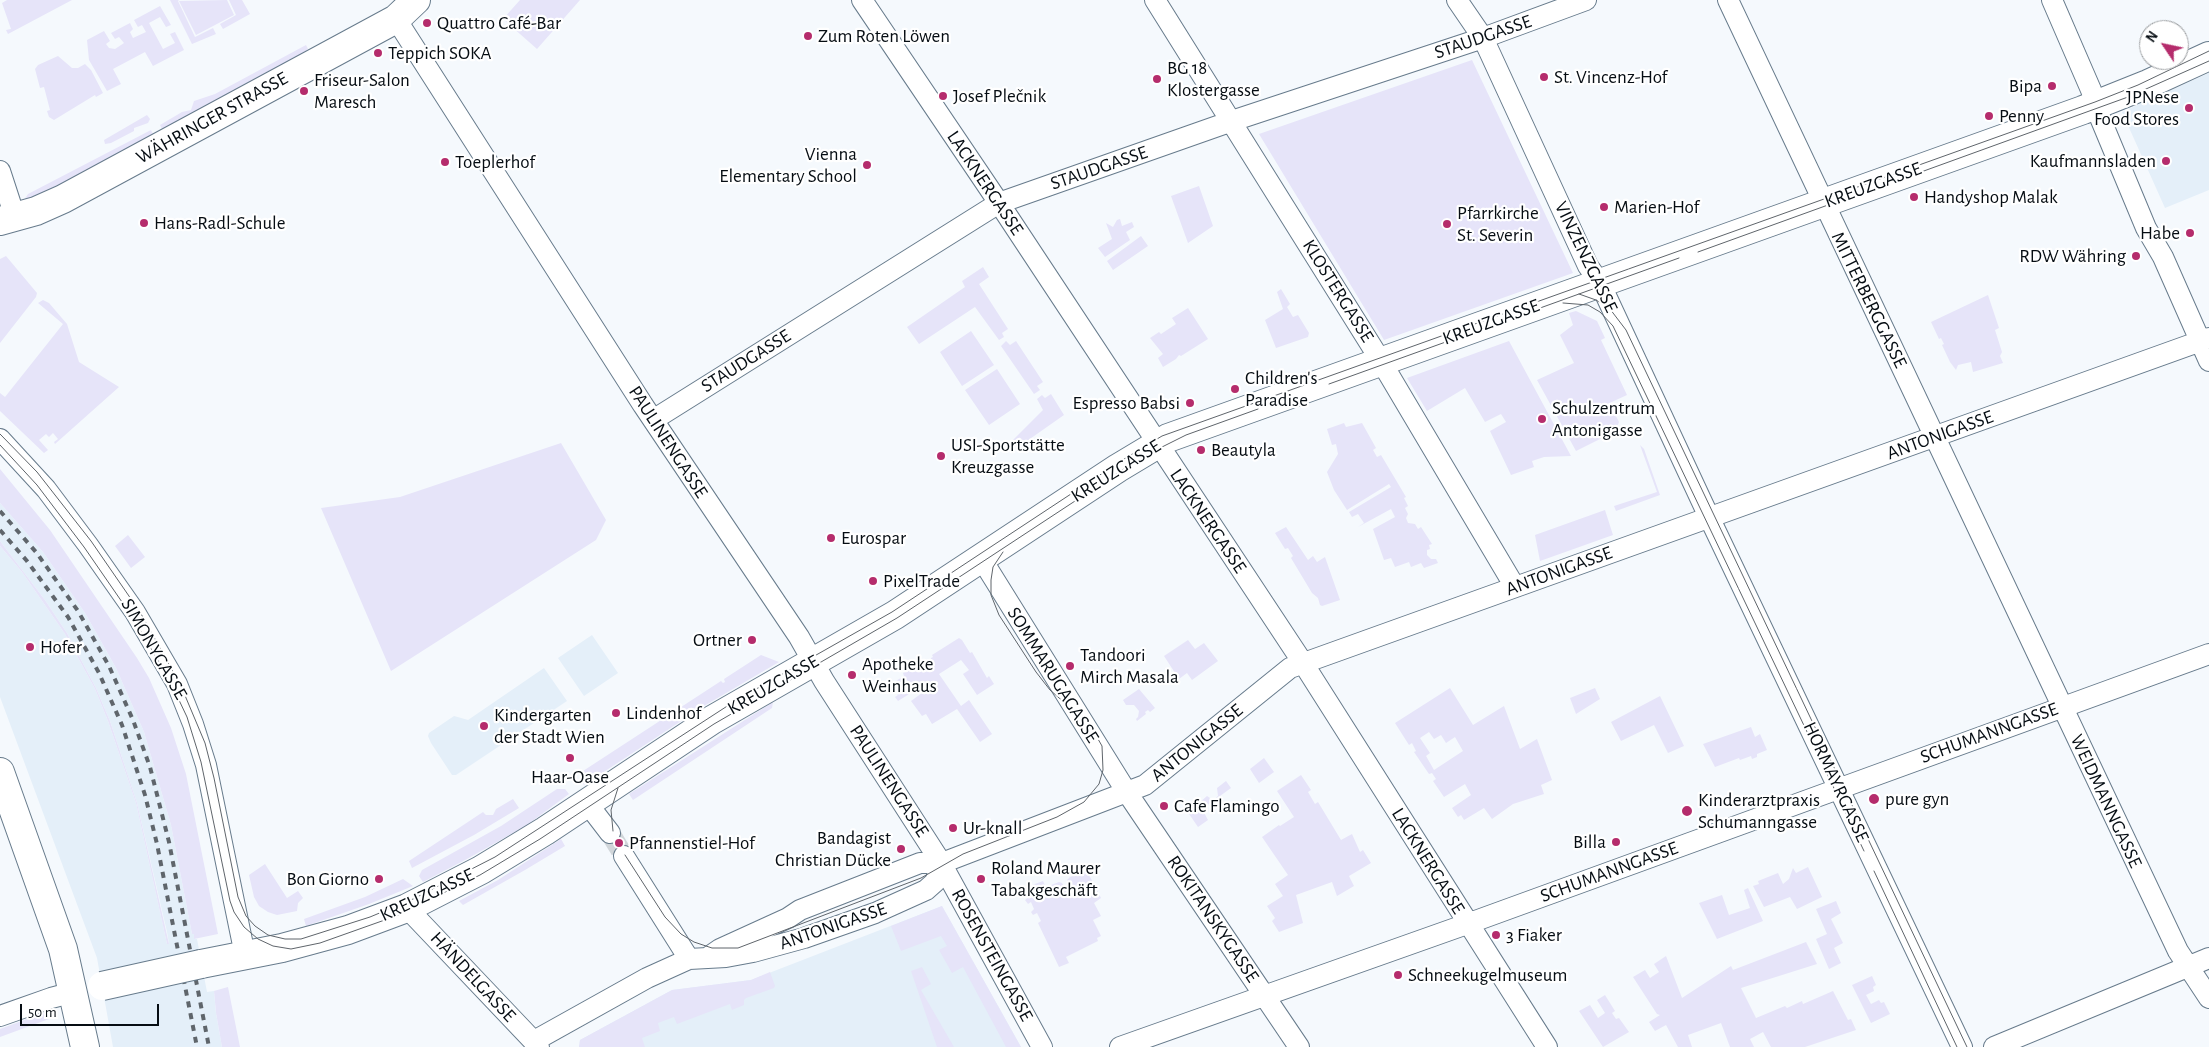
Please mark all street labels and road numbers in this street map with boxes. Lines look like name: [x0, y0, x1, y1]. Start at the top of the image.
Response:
street label: STAUDGASSE: [1431, 10, 1535, 64]
street label: WÄHRINGER STRASSE: [132, 67, 292, 169]
street label: LACKNERGASSE: [942, 127, 1028, 239]
street label: STAUDGASSE: [1047, 141, 1151, 195]
street label: KREUZGASSE: [1821, 157, 1925, 213]
street label: VINZENZGASSE: [1549, 198, 1623, 316]
street label: MITTERBERGGASSE: [1826, 228, 1912, 372]
street label: KLOSTERGASSE: [1297, 235, 1379, 347]
street label: KREUZGASSE: [1439, 294, 1543, 350]
street label: STAUDGASSE: [697, 325, 795, 397]
street label: PAULINENGASSE: [623, 382, 713, 502]
street label: ANTONIGASSE: [1884, 405, 1996, 465]
street label: KREUZGASSE: [1067, 434, 1165, 508]
street label: LACKNERGASSE: [1165, 465, 1251, 577]
street label: ANTONIGASSE: [1503, 541, 1615, 601]
street label: SIMONYGASSE: [116, 594, 192, 704]
street label: SOMMARUGAGASSE: [1002, 603, 1104, 747]
street label: KREUZGASSE: [723, 650, 823, 720]
street label: SCHUMANNGASSE: [1917, 698, 2061, 768]
street label: ANTONIGASSE: [1146, 699, 1248, 787]
street label: HORMAYRGASSE: [1798, 718, 1874, 846]
street label: PAULINENGASSE: [844, 721, 934, 841]
street label: WEIDMANNGASSE: [2065, 731, 2147, 871]
street label: LACKNERGASSE: [1386, 804, 1470, 918]
street label: SCHUMANNGASSE: [1537, 837, 1681, 907]
street label: ROKITANSKYGASSE: [1162, 851, 1264, 987]
street label: KREUZGASSE: [376, 863, 478, 927]
street label: ROSENSTEINGASSE: [946, 885, 1038, 1025]
street label: ANTONIGASSE: [777, 897, 889, 955]
street label: HÄNDELGASSE: [425, 927, 521, 1027]

